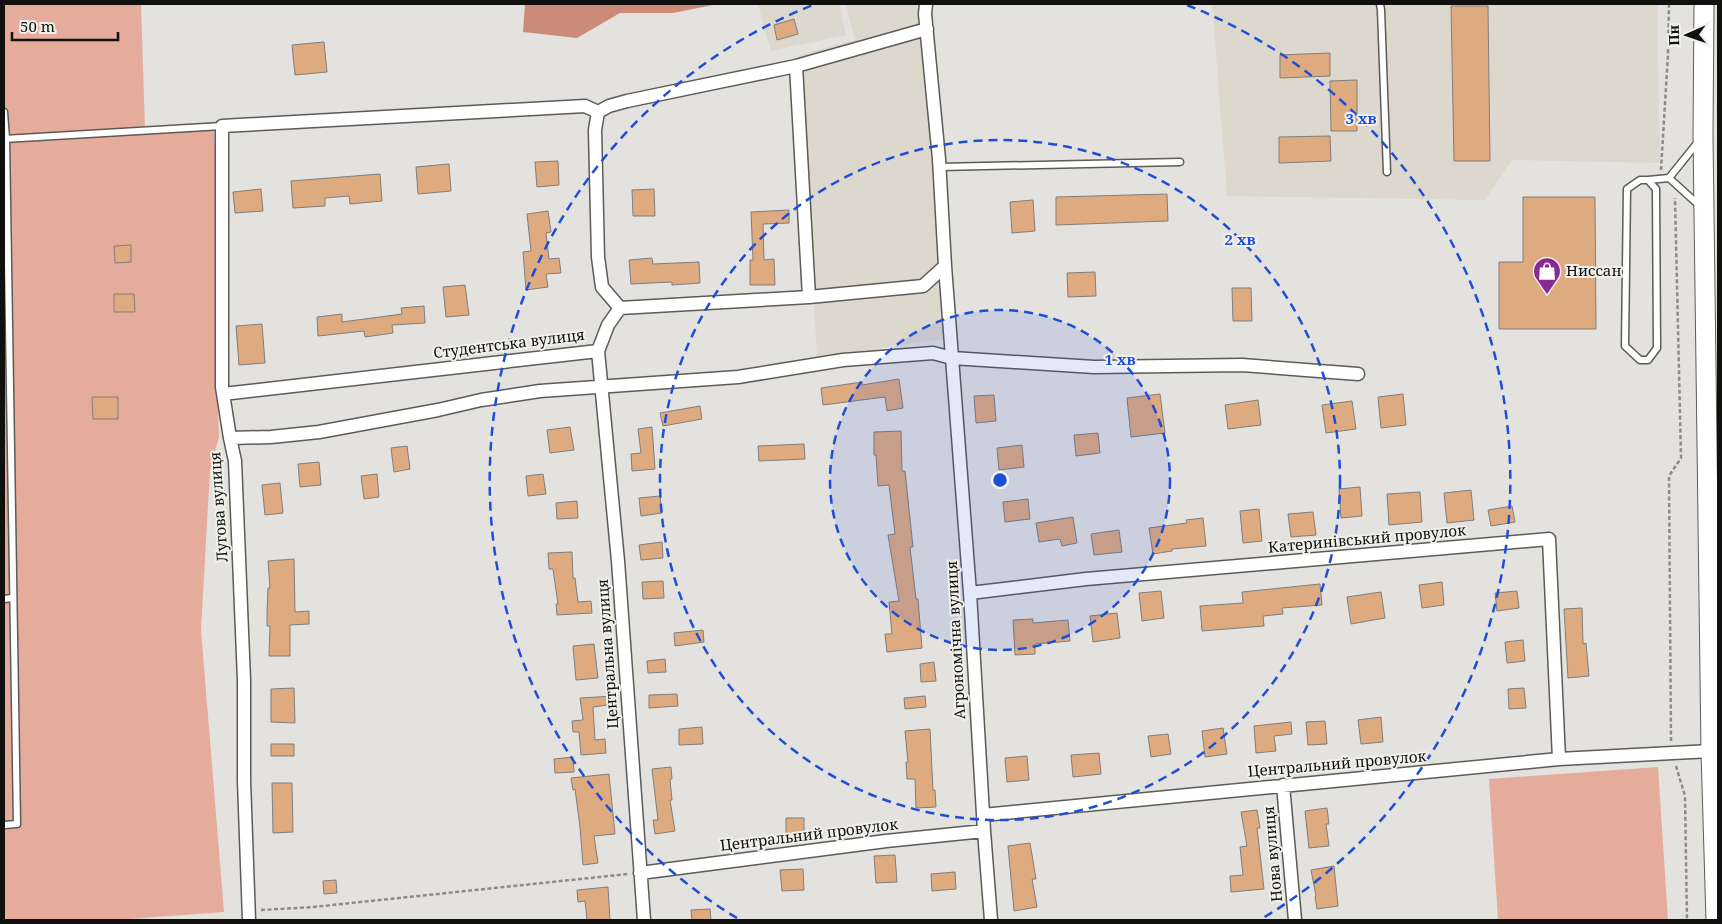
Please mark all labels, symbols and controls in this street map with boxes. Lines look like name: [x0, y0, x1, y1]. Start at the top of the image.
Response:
scale bar: [12, 10, 119, 42]
north arrow: [1662, 10, 1712, 60]
text: 50 m: [20, 16, 55, 36]
text: Пн: [1664, 24, 1683, 46]
text: 3 хв: [1345, 108, 1377, 128]
text: 2 хв: [1224, 229, 1256, 249]
shop icon: Ниссан: [1532, 256, 1562, 295]
place label: Ниссан: [1566, 260, 1621, 280]
street label: Студентська вулиця: [432, 324, 586, 362]
text: 1 хв: [1104, 349, 1136, 369]
street label: Лугова вулиця: [204, 451, 232, 563]
centre of rings: [991, 471, 1009, 489]
street label: Катеринівський провулок: [1267, 519, 1467, 557]
street label: Агрономічна вулиця: [941, 560, 969, 720]
street label: Центральна вулиця: [592, 578, 622, 730]
street label: Центральний провулок: [1247, 745, 1427, 781]
street label: Нова вулиця: [1258, 805, 1286, 903]
street label: Центральний провулок: [719, 813, 899, 855]

